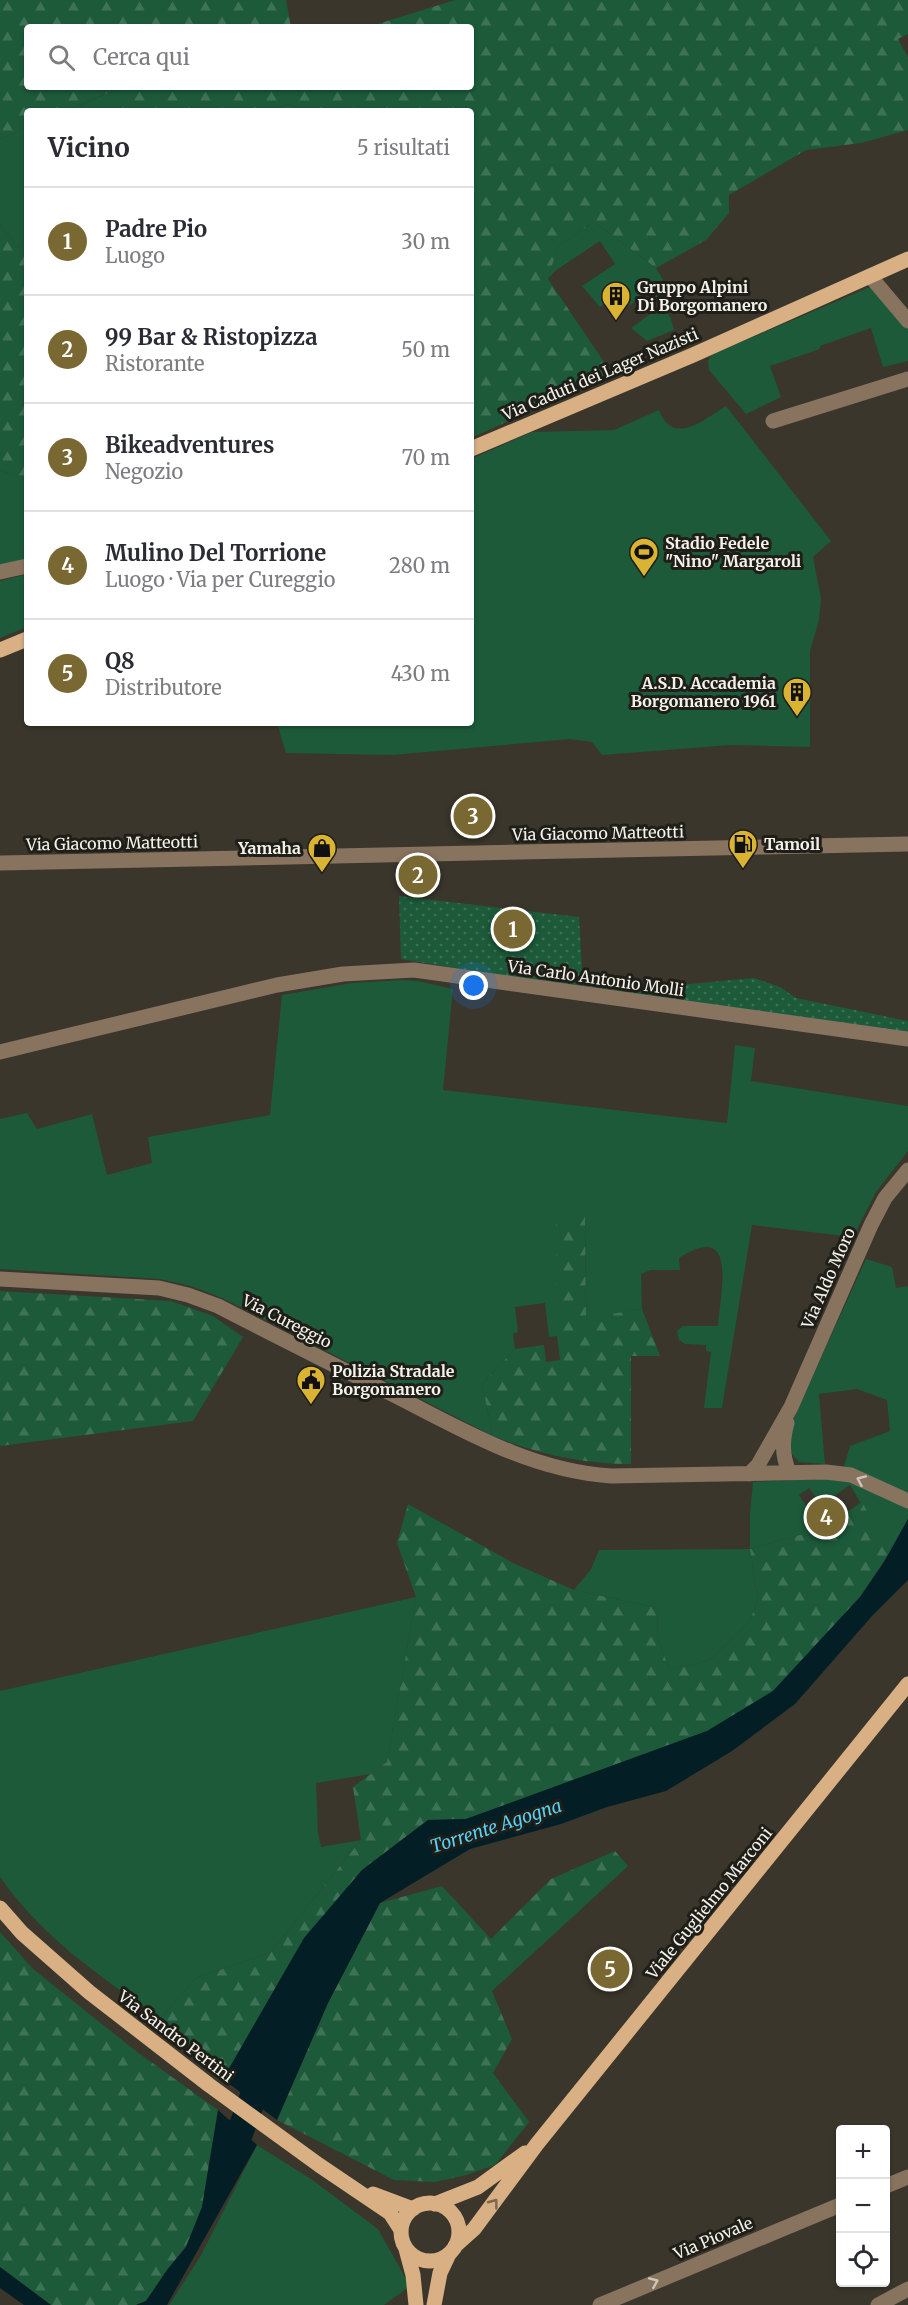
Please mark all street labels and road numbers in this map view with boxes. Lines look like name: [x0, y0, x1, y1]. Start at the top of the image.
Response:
street label: Via Caduti dei Lager Nazisti: [498, 324, 701, 425]
street label: Via Giacomo Matteotti: [511, 822, 684, 845]
street label: Via Giacomo Matteotti: [25, 832, 198, 855]
street label: Via Carlo Antonio Molli: [506, 956, 685, 1000]
street label: Via Aldo Moro: [796, 1224, 859, 1333]
street label: Via Cureggio: [238, 1290, 335, 1352]
street label: Viale Guglielmo Marconi: [641, 1823, 776, 1984]
street label: Via Sandro Pertini: [113, 1985, 238, 2086]
street label: Via Piovale: [670, 2212, 755, 2264]

